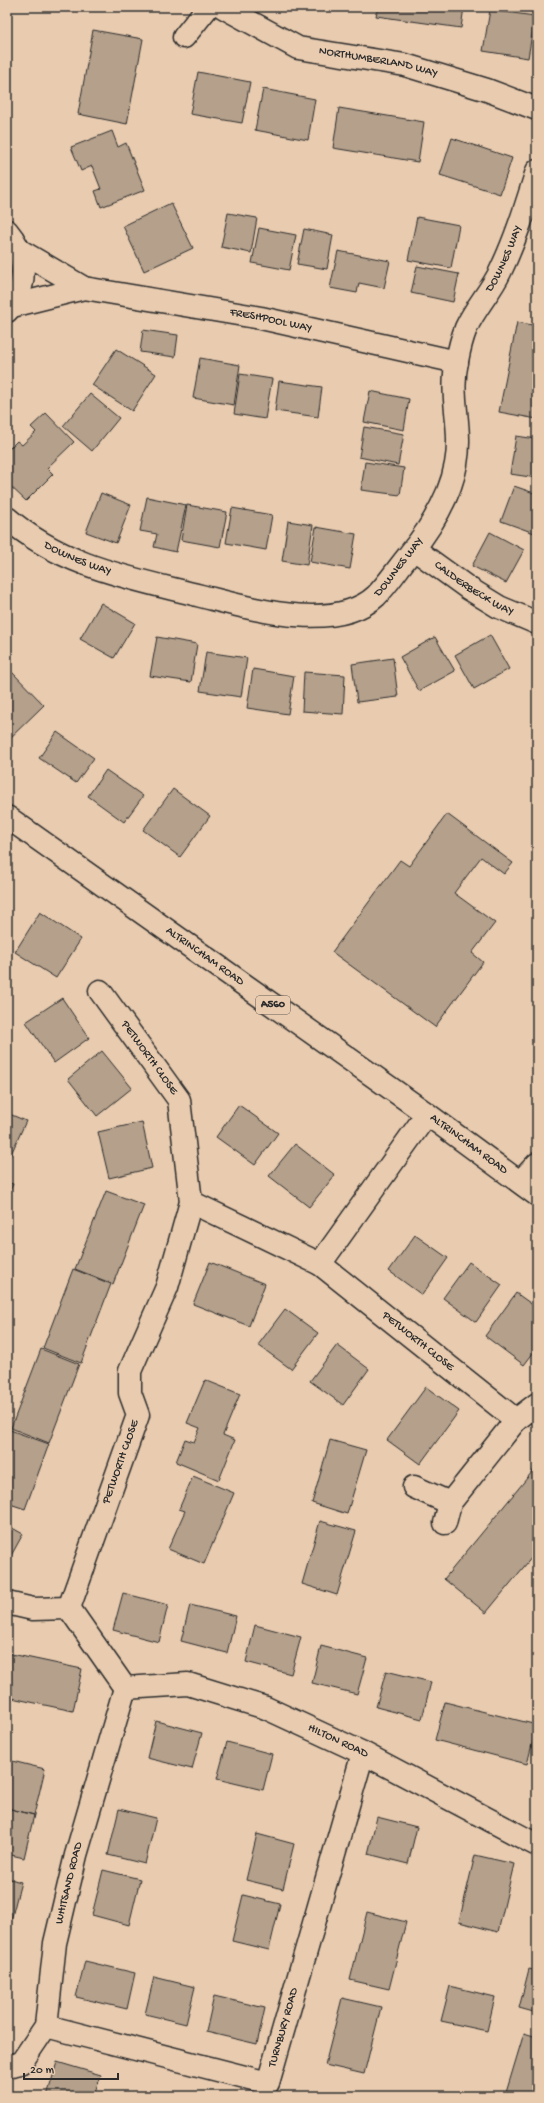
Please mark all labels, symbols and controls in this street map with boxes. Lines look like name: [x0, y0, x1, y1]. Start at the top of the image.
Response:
street label: NORTHUMBERLAND WAY: [318, 44, 440, 82]
street label: DOWNES WAY: [482, 223, 526, 296]
street label: FRESHPOOL WAY: [228, 306, 314, 336]
street label: DOWNES WAY: [371, 534, 427, 601]
street label: DOWNES WAY: [40, 538, 113, 579]
street label: CALDERBECK WAY: [431, 559, 516, 619]
street label: ALTRINCHAM ROAD: [162, 924, 247, 989]
road number: A560: [256, 996, 290, 1014]
street label: PETWORTH CLOSE: [117, 1018, 181, 1098]
street label: ALTRINCHAM ROAD: [427, 1111, 510, 1178]
street label: PETWORTH CLOSE: [378, 1308, 457, 1375]
street label: PETWORTH CLOSE: [99, 1418, 143, 1507]
street label: HILTON ROAD: [305, 1721, 371, 1762]
street label: WHITSAND ROAD: [53, 1840, 86, 1926]
street label: TURNBURY ROAD: [266, 1986, 302, 2070]
scale bar: [24, 2055, 118, 2081]
text: 20 m: [30, 2064, 55, 2078]

